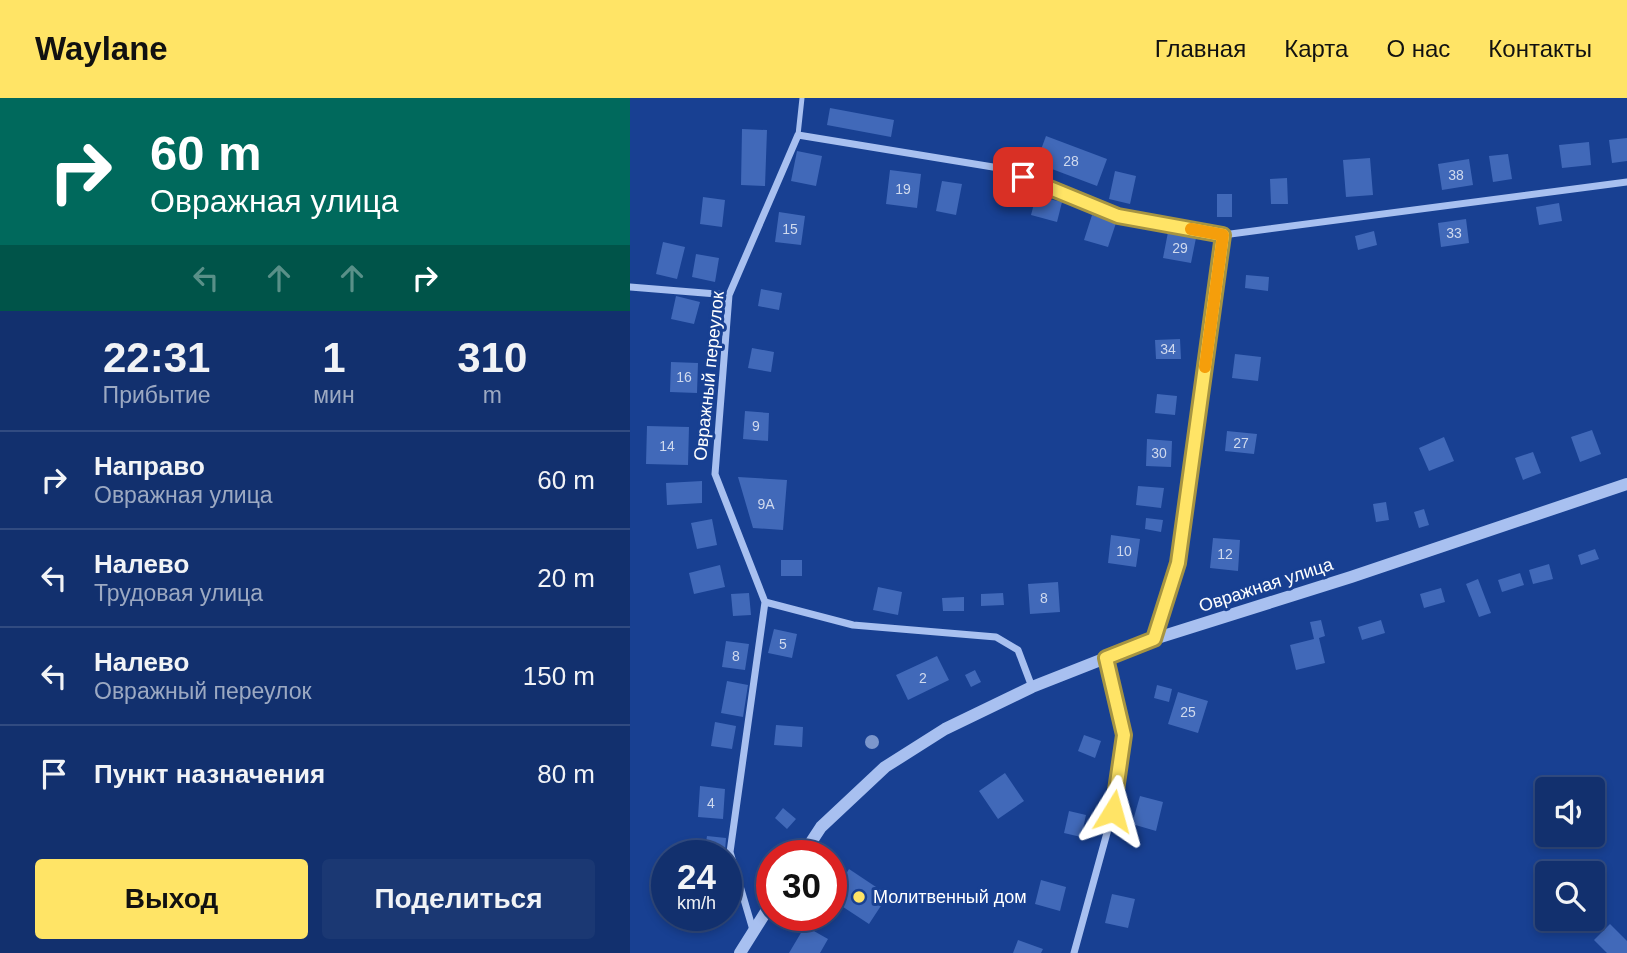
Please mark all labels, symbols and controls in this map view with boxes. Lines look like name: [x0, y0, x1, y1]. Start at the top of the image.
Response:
text: Waylane: [35, 30, 168, 67]
text: Главная: [1155, 35, 1246, 62]
text: Карта: [1284, 35, 1348, 62]
text: О нас: [1386, 35, 1450, 62]
text: Контакты: [1488, 35, 1592, 62]
icon: right: [35, 126, 126, 217]
text: 60 m: [150, 126, 262, 180]
pin: [993, 147, 1053, 207]
house number: 28: [1063, 153, 1079, 169]
icon: arrive: [1004, 158, 1042, 196]
house number: 38: [1448, 167, 1464, 183]
house number: 19: [895, 181, 911, 197]
text: Овражная улица: [150, 183, 399, 219]
house number: 15: [782, 221, 798, 237]
house number: 33: [1446, 225, 1462, 241]
house number: 29: [1172, 240, 1188, 256]
icon: left: [187, 259, 225, 297]
icon: ahead: [260, 259, 298, 297]
icon: ahead: [333, 259, 371, 297]
icon: right: [406, 259, 444, 297]
street label: Овражный переулок: [690, 290, 728, 462]
text: 22:31: [103, 334, 210, 381]
text: 1: [322, 334, 346, 381]
text: 310: [457, 334, 527, 381]
house number: 34: [1160, 341, 1176, 357]
house number: 16: [676, 369, 692, 385]
text: Прибытие: [103, 382, 211, 408]
text: мин: [313, 382, 355, 408]
text: m: [483, 382, 502, 408]
house number: 9: [752, 418, 760, 434]
house number: 27: [1233, 435, 1249, 451]
house number: 14: [659, 438, 675, 454]
house number: 30: [1151, 445, 1167, 461]
text: Направо: [94, 451, 205, 481]
icon: right: [35, 461, 73, 499]
text: 60 m: [537, 465, 595, 495]
text: Овражная улица: [94, 482, 273, 508]
house number: 9А: [757, 496, 775, 512]
house number: 10: [1116, 543, 1132, 559]
house number: 12: [1217, 546, 1233, 562]
text: Налево: [94, 549, 189, 579]
street label: Овражная улица: [1196, 554, 1337, 616]
icon: left: [35, 559, 73, 597]
text: 20 m: [537, 563, 595, 593]
text: Трудовая улица: [94, 580, 263, 606]
house number: 8: [1040, 590, 1048, 606]
house number: 5: [779, 636, 787, 652]
text: Налево: [94, 647, 189, 677]
house number: 8: [732, 648, 740, 664]
icon: left: [35, 657, 73, 695]
text: 150 m: [523, 661, 595, 691]
house number: 2: [919, 670, 927, 686]
text: Овражный переулок: [94, 678, 312, 704]
house number: 25: [1180, 704, 1196, 720]
icon: arrive: [35, 755, 73, 793]
text: Пункт назначения: [94, 759, 325, 789]
text: 80 m: [537, 759, 595, 789]
position arrow: [1076, 774, 1150, 848]
map controls: [1535, 777, 1605, 931]
button: sound: [1535, 777, 1605, 847]
house number: 4: [707, 795, 715, 811]
speed limit sign: 30: [756, 840, 847, 931]
text: 24: [677, 857, 716, 896]
button: Выход: [35, 859, 308, 939]
button: Поделиться: [322, 859, 595, 939]
button: search: [1535, 861, 1605, 931]
place label: Молитвенный дом: [873, 887, 1027, 907]
marker: Молитвенный дом: [851, 889, 867, 905]
text: km/h: [677, 893, 716, 913]

